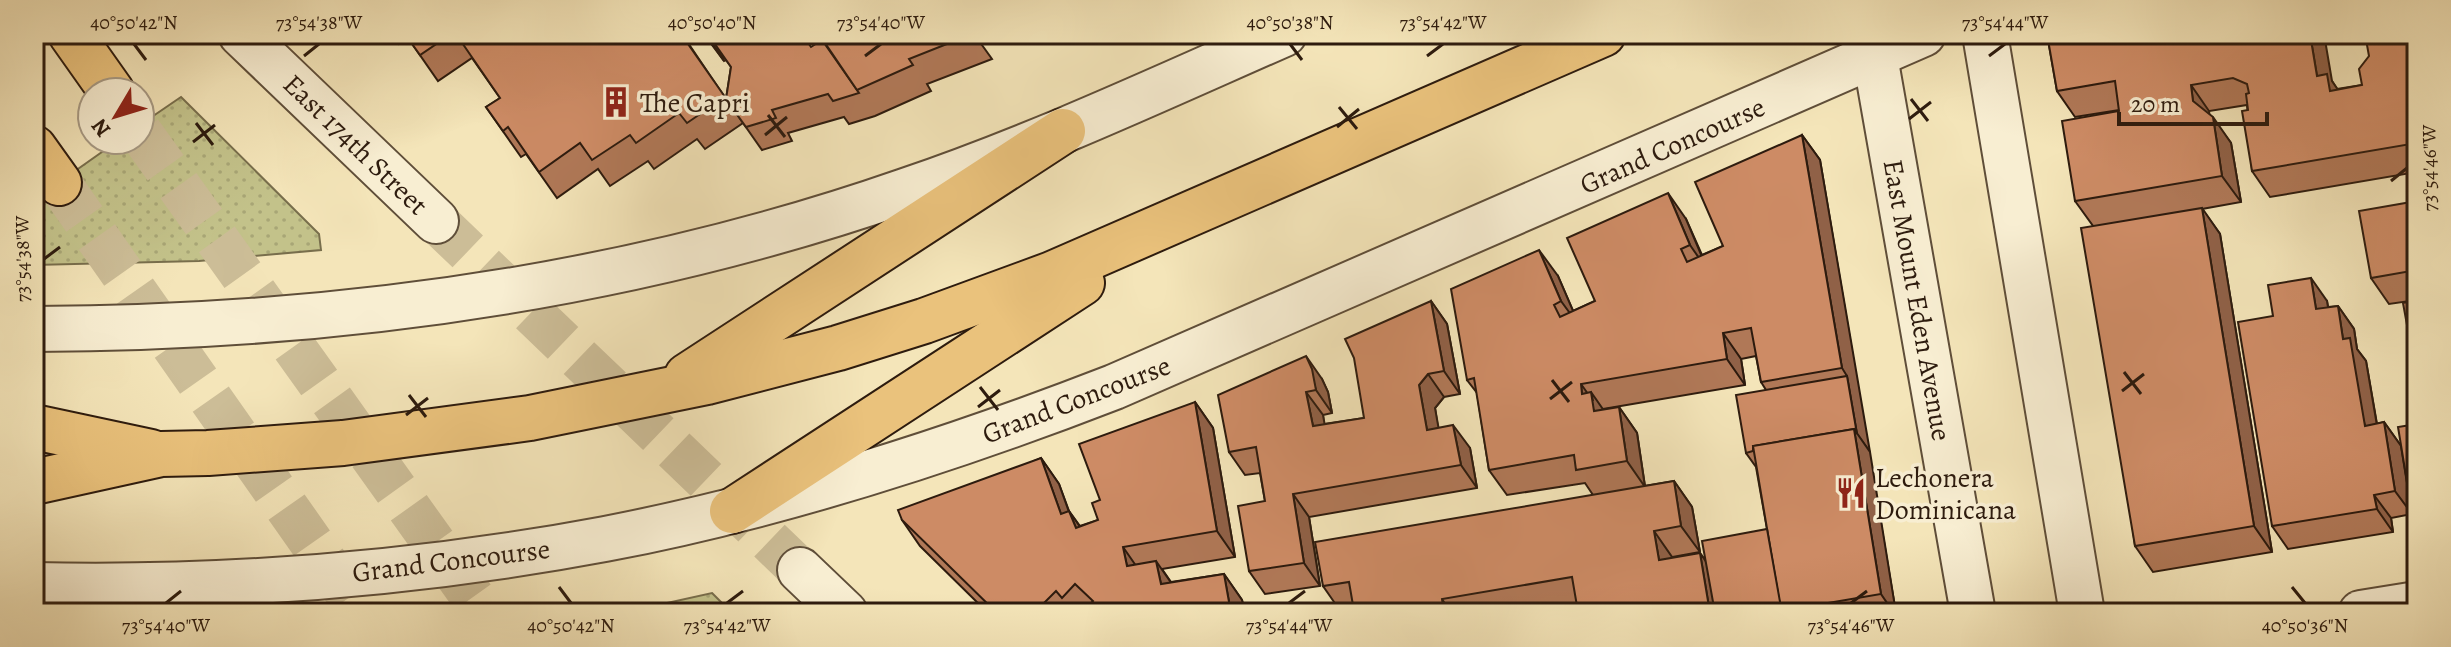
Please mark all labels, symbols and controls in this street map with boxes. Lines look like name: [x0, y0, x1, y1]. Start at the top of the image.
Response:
text: 40°50'42"N: [90, 9, 178, 36]
text: 73°54'38"W: [276, 9, 363, 36]
text: 40°50'40"N: [668, 9, 756, 36]
text: 73°54'40"W: [837, 9, 925, 36]
text: 40°50'38"N: [1247, 9, 1333, 36]
text: 73°54'42"W: [1399, 9, 1487, 36]
text: 73°54'44"W: [1962, 9, 2049, 36]
street label: East 174th Street: [275, 66, 436, 224]
north arrow: [76, 76, 156, 156]
scale bar: [2119, 76, 2267, 126]
place label: The Capri: [640, 84, 750, 122]
building icon: The Capri: [599, 85, 633, 119]
street label: Grand Concourse: [1574, 88, 1771, 204]
text: 20 m: [2131, 88, 2180, 120]
text: N: [84, 112, 118, 143]
text: 73°54'46"W: [2416, 124, 2443, 211]
street label: East Mount Eden Avenue: [1874, 156, 1960, 444]
text: 73°54'38"W: [9, 215, 36, 302]
street label: Grand Concourse: [977, 347, 1176, 453]
place label: Lechonera Dominicana: [1875, 459, 2016, 529]
restaurant icon: Lechonera Dominicana: [1834, 476, 1868, 510]
street label: Grand Concourse: [350, 530, 552, 592]
text: 73°54'40"W: [122, 612, 210, 639]
text: 40°50'42"N: [527, 612, 615, 639]
text: 73°54'42"W: [683, 612, 771, 639]
text: 73°54'44"W: [1246, 612, 1333, 639]
text: 73°54'46"W: [1808, 612, 1895, 639]
text: 40°50'36"N: [2262, 612, 2348, 639]

